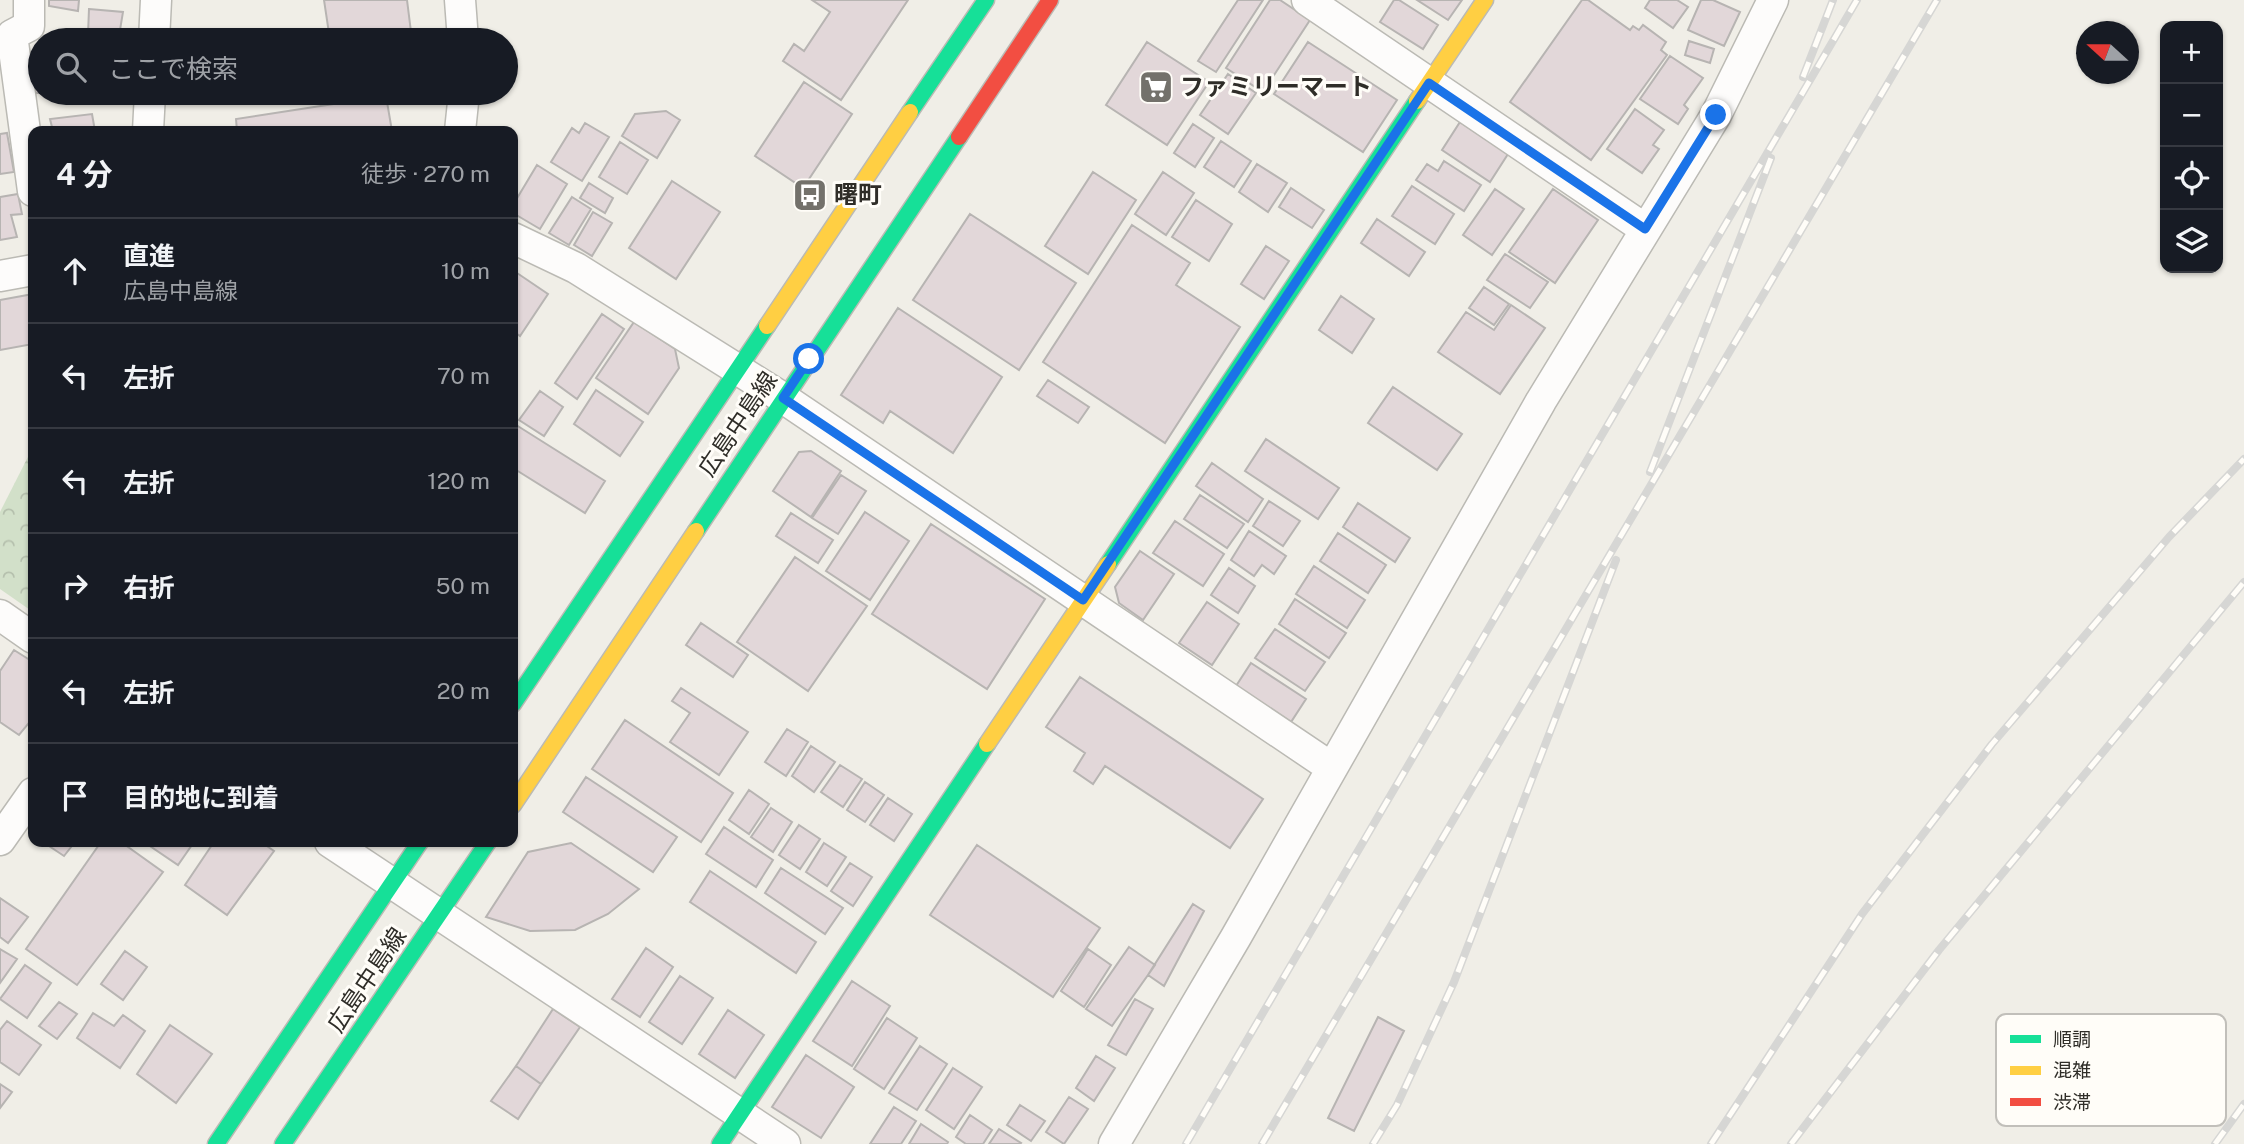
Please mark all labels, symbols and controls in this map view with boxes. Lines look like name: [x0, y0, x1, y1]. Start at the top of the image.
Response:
north arrow: [2076, 21, 2139, 84]
map controls: [2160, 21, 2223, 273]
button: +: [2160, 21, 2223, 84]
search box: [28, 28, 518, 105]
icon: search: [52, 48, 90, 86]
text: ここで検索: [108, 53, 238, 84]
supermarket icon: ファミリーマート: [1137, 68, 1175, 106]
place label: ファミリーマート: [1180, 72, 1372, 100]
button: −: [2160, 84, 2223, 147]
route end: [1700, 99, 1731, 130]
button: locate: [2160, 147, 2223, 210]
text: 4 分: [56, 156, 112, 192]
text: 徒歩 · 270 m: [361, 160, 490, 187]
bus stop icon: 曙町: [791, 176, 829, 214]
place label: 曙町: [834, 180, 882, 208]
button: layers: [2160, 210, 2223, 273]
text: 直進: [123, 240, 175, 271]
icon: ahead: [56, 252, 94, 290]
text: 10 m: [441, 257, 490, 284]
text: 広島中島線: [123, 277, 238, 304]
route start: [793, 343, 824, 374]
icon: left: [56, 357, 94, 395]
text: 左折: [123, 362, 175, 393]
text: 70 m: [437, 362, 490, 389]
street label: 広島中島線: [692, 366, 782, 481]
icon: left: [56, 462, 94, 500]
text: 左折: [123, 467, 175, 498]
text: 120 m: [427, 467, 490, 494]
icon: right: [56, 567, 94, 605]
text: 右折: [123, 572, 175, 603]
text: 50 m: [436, 572, 490, 599]
icon: left: [56, 672, 94, 710]
text: 左折: [123, 677, 175, 708]
text: 20 m: [437, 677, 490, 704]
icon: arrive: [56, 777, 94, 815]
text: 目的地に到着: [123, 782, 279, 813]
street label: 広島中島線: [321, 922, 411, 1037]
legend: [1996, 1014, 2226, 1126]
text: 順調: [2053, 1028, 2091, 1050]
text: 混雑: [2053, 1059, 2091, 1081]
text: 渋滞: [2053, 1091, 2091, 1113]

